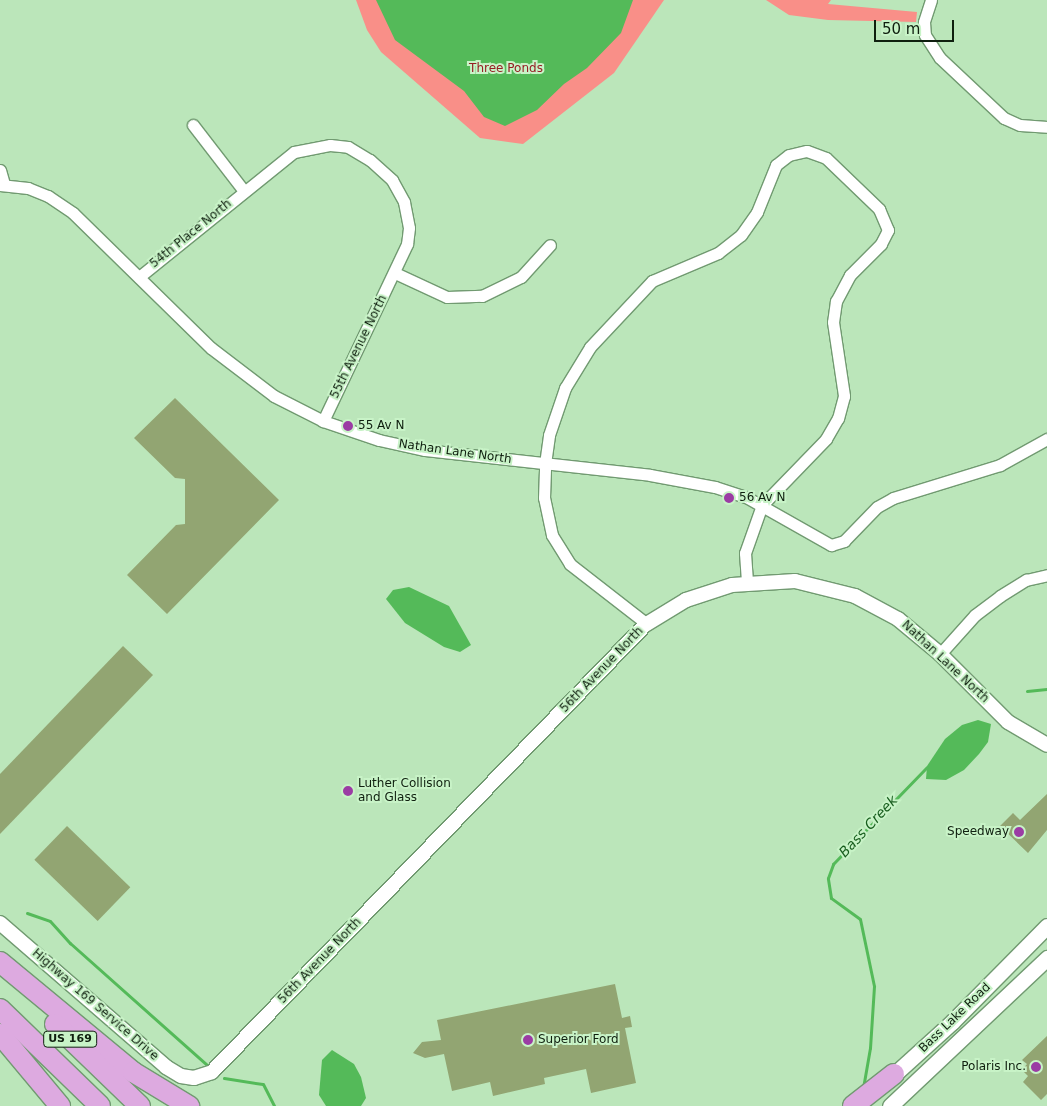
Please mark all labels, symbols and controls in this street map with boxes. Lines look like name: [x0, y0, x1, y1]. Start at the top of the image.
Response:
scale bar: [877, 10, 957, 42]
text: 50 m: [882, 20, 920, 38]
park label: Three Ponds: [469, 62, 543, 76]
street label: 54th Place North: [147, 197, 235, 271]
street label: 55th Avenue North: [328, 293, 390, 401]
place label: 55 Av N: [358, 419, 404, 433]
marker: 55 Av N: [342, 420, 354, 432]
street label: Nathan Lane North: [398, 437, 512, 467]
place label: 56 Av N: [739, 491, 785, 505]
marker: 56 Av N: [723, 492, 735, 504]
street label: Nathan Lane North: [898, 618, 992, 706]
street label: 56th Avenue North: [557, 624, 647, 716]
place label: Luther Collision and Glass: [358, 777, 451, 805]
marker: Luther Collision and Glass: [342, 785, 354, 797]
water label: Bass Creek: [835, 792, 901, 860]
place label: Speedway: [947, 825, 1009, 839]
marker: Speedway: [1013, 826, 1025, 838]
street label: 56th Avenue North: [275, 915, 365, 1007]
street label: Highway 169 Service Drive: [29, 946, 161, 1064]
street label: Bass Lake Road: [916, 980, 994, 1056]
road number: US 169: [42, 1030, 98, 1048]
place label: Superior Ford: [538, 1033, 619, 1047]
marker: Superior Ford: [522, 1034, 534, 1046]
place label: Polaris Inc.: [961, 1060, 1026, 1074]
marker: Polaris Inc.: [1030, 1061, 1042, 1073]

